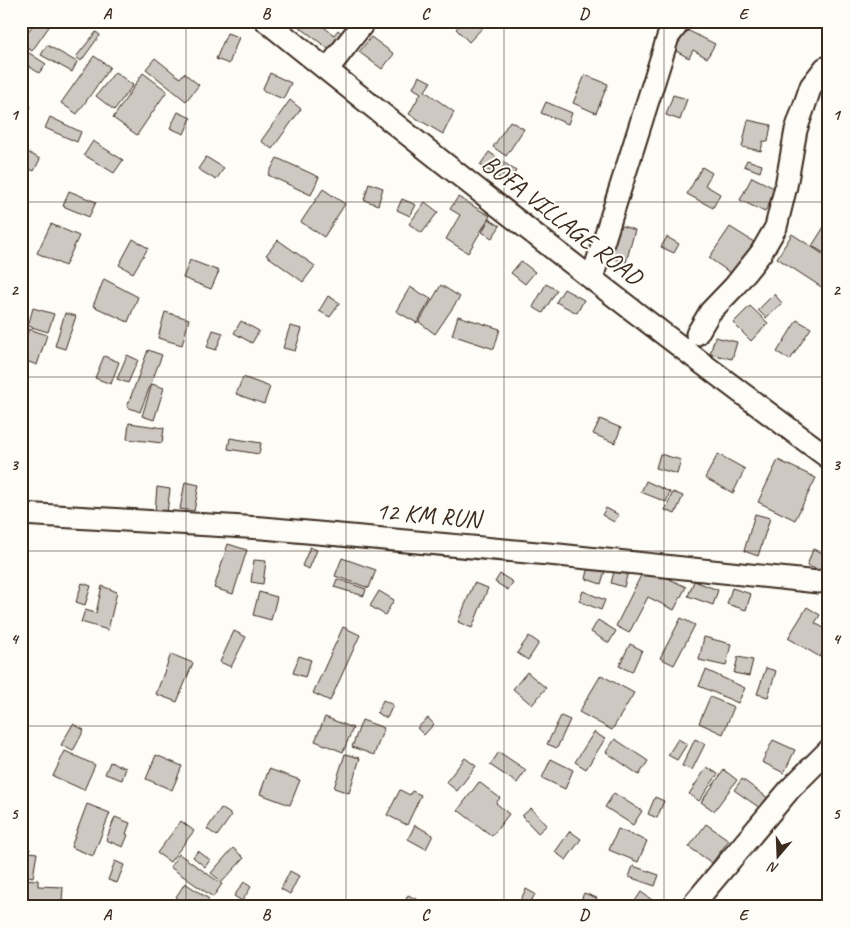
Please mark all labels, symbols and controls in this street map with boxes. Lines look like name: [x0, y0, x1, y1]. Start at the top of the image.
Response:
text: A: [103, 4, 113, 24]
text: B: [262, 4, 272, 24]
text: C: [421, 4, 431, 24]
text: D: [579, 4, 590, 24]
text: E: [739, 4, 750, 24]
text: 1: [10, 105, 19, 125]
text: 1: [832, 105, 841, 125]
street label: BOFA VILLAGE ROAD: [475, 147, 650, 294]
text: 2: [10, 280, 19, 300]
text: 2: [832, 280, 841, 300]
text: 3: [10, 455, 19, 475]
text: 3: [832, 455, 841, 475]
street label: 12 KM RUN: [375, 495, 485, 536]
text: 4: [10, 629, 19, 649]
text: 4: [832, 629, 841, 649]
text: 5: [11, 804, 20, 824]
text: 5: [833, 804, 842, 824]
north arrow: [752, 830, 802, 880]
text: N: [765, 858, 781, 877]
text: A: [103, 905, 113, 925]
text: B: [262, 905, 272, 925]
text: C: [421, 905, 431, 925]
text: D: [579, 905, 590, 925]
text: E: [739, 905, 750, 925]

